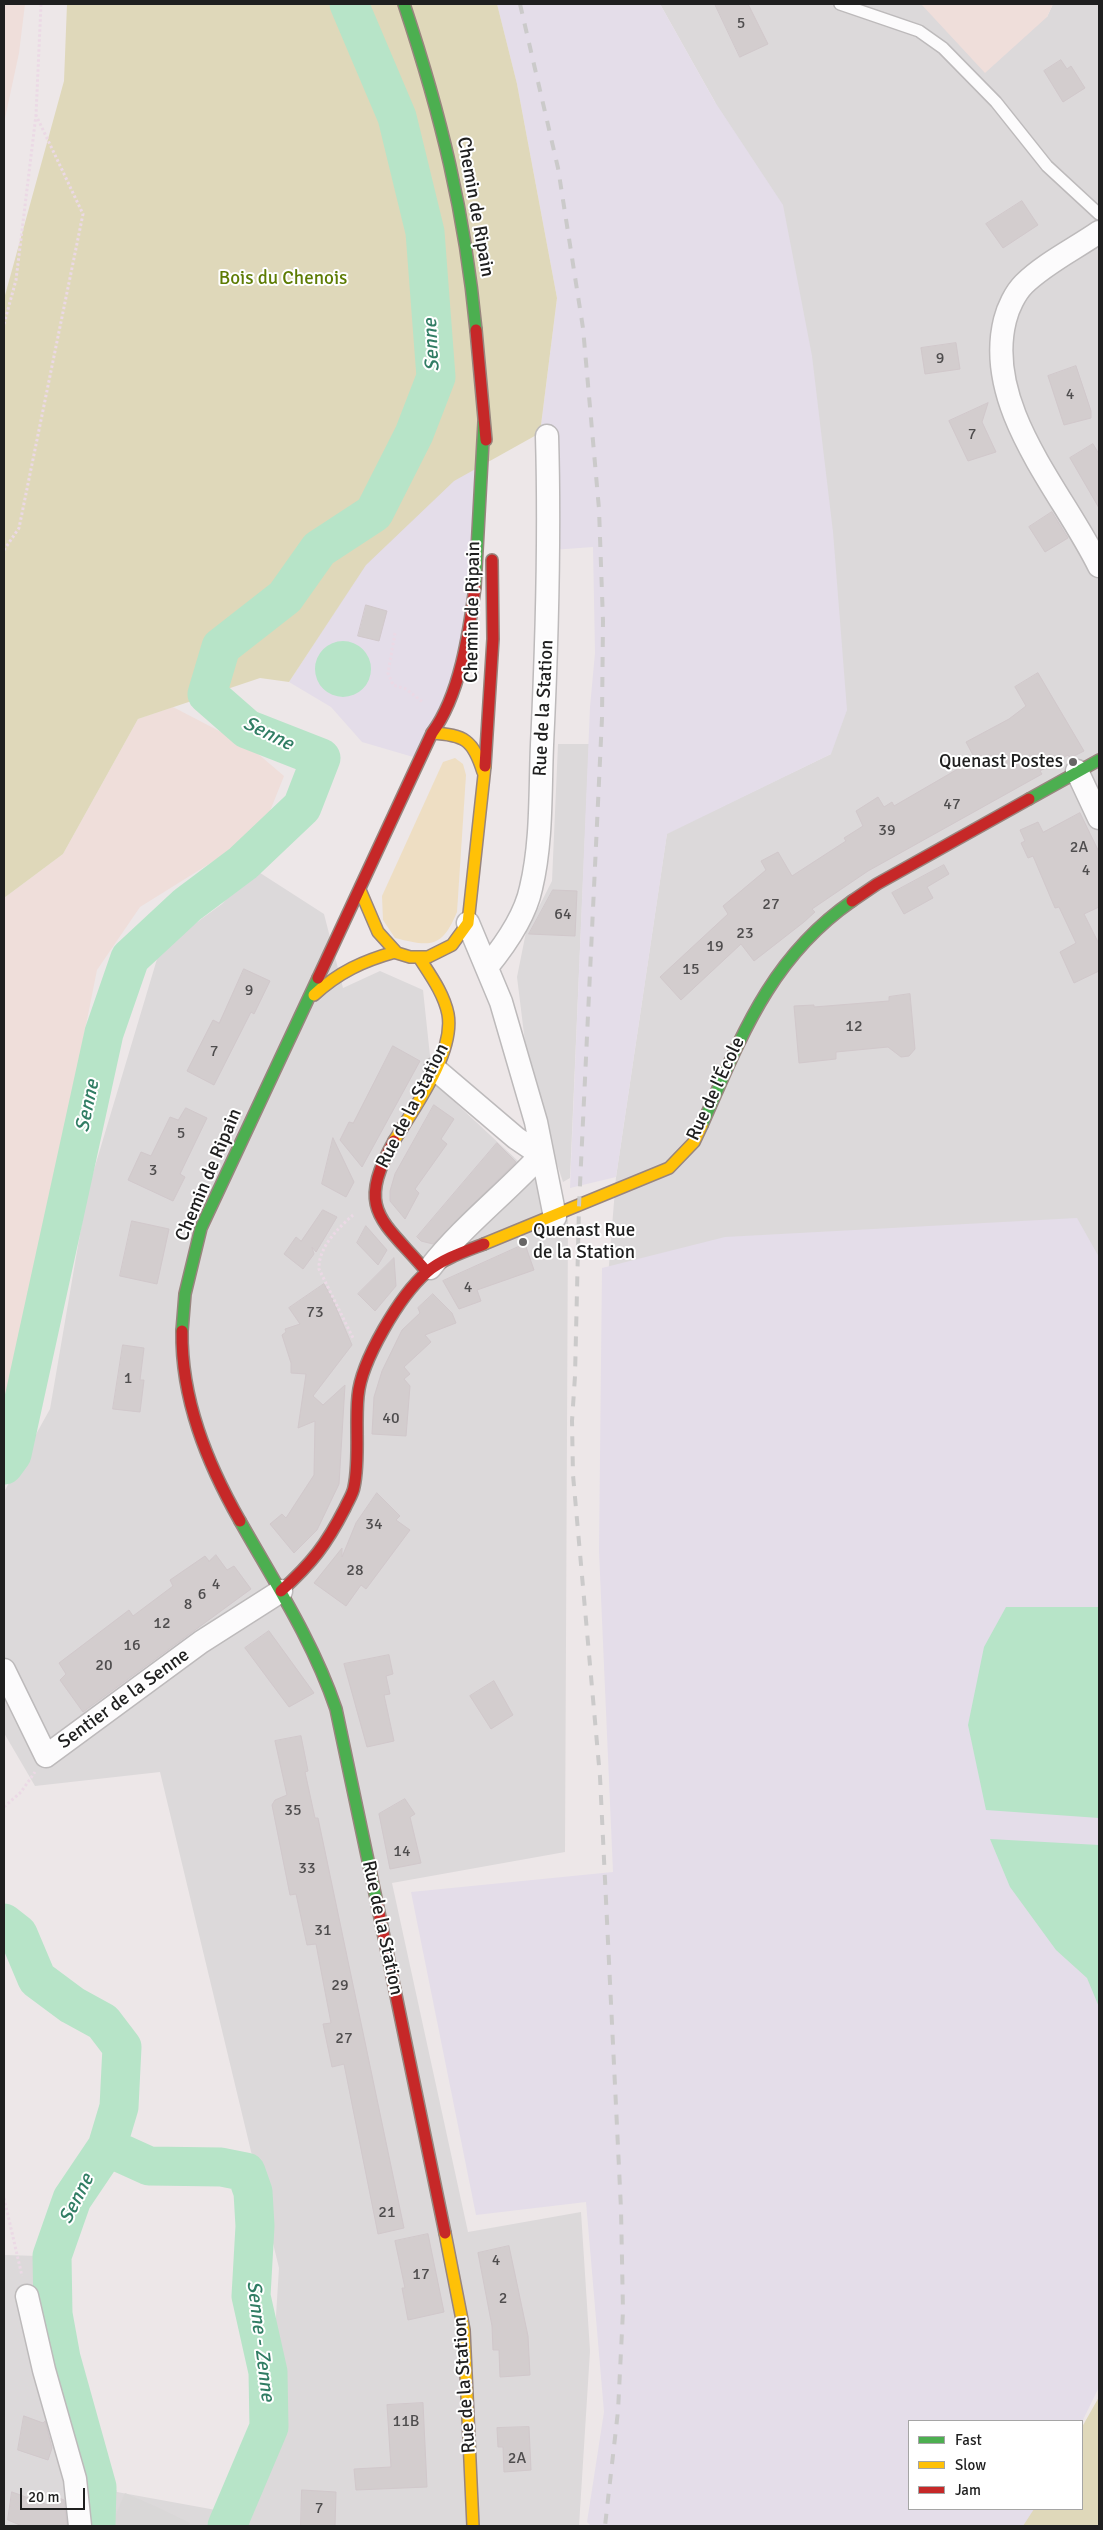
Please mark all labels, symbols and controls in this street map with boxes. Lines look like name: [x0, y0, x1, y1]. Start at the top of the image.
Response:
house number: 5: [737, 14, 745, 34]
street label: Chemin de Ripain: [451, 135, 499, 279]
park label: Bois du Chenois: [219, 268, 347, 290]
water label: Senne: [419, 318, 445, 372]
house number: 9: [936, 349, 944, 369]
house number: 4: [1066, 385, 1074, 405]
house number: 7: [968, 425, 976, 445]
street label: Chemin de Ripain: [460, 541, 486, 683]
street label: Rue de la Station: [529, 639, 559, 777]
water label: Senne: [239, 712, 297, 756]
place label: Quenast Postes: [939, 751, 1063, 773]
marker: Quenast Postes: [1067, 756, 1079, 768]
house number: 47: [943, 795, 961, 815]
house number: 39: [878, 821, 896, 841]
house number: 2A: [1070, 838, 1088, 858]
house number: 4: [1082, 861, 1090, 881]
house number: 27: [762, 895, 780, 915]
house number: 64: [554, 905, 572, 925]
house number: 23: [736, 924, 754, 944]
house number: 19: [706, 937, 724, 957]
house number: 15: [682, 960, 700, 980]
house number: 9: [245, 981, 253, 1001]
house number: 12: [845, 1017, 863, 1037]
street label: Rue de l'École: [682, 1033, 750, 1145]
street label: Rue de la Station: [372, 1040, 454, 1172]
house number: 7: [210, 1042, 218, 1062]
water label: Senne: [71, 1078, 105, 1134]
street label: Chemin de Ripain: [171, 1105, 247, 1245]
house number: 5: [177, 1124, 185, 1144]
house number: 3: [149, 1161, 157, 1181]
place label: Quenast Rue de la Station: [533, 1220, 635, 1264]
marker: Quenast Rue de la Station: [517, 1236, 529, 1248]
house number: 4: [464, 1278, 472, 1298]
house number: 73: [306, 1303, 324, 1323]
house number: 1: [124, 1369, 132, 1389]
house number: 40: [382, 1409, 400, 1429]
house number: 34: [365, 1515, 383, 1535]
house number: 28: [346, 1561, 364, 1581]
house number: 4: [212, 1575, 220, 1595]
house number: 6: [198, 1585, 206, 1605]
house number: 8: [184, 1595, 192, 1615]
house number: 12: [153, 1614, 171, 1634]
house number: 16: [123, 1636, 141, 1656]
street label: Sentier de la Senne: [54, 1644, 194, 1754]
house number: 20: [95, 1656, 113, 1676]
house number: 35: [284, 1801, 302, 1821]
house number: 14: [393, 1842, 411, 1862]
house number: 33: [298, 1859, 316, 1879]
street label: Rue de la Station: [357, 1859, 407, 1997]
house number: 31: [314, 1921, 332, 1941]
house number: 29: [331, 1976, 349, 1996]
house number: 27: [335, 2029, 353, 2049]
water label: Senne: [54, 2170, 100, 2228]
house number: 21: [378, 2203, 396, 2223]
house number: 4: [492, 2251, 500, 2271]
house number: 17: [412, 2265, 430, 2285]
water label: Senne - Zenne: [241, 2279, 279, 2403]
house number: 2: [499, 2289, 507, 2309]
street label: Rue de la Station: [449, 2316, 481, 2454]
house number: 11B: [393, 2412, 419, 2432]
legend: [908, 2420, 1083, 2510]
text: Fast: [955, 2431, 982, 2449]
house number: 2A: [508, 2449, 526, 2469]
text: Slow: [955, 2456, 986, 2474]
scale bar: [22, 2478, 88, 2510]
text: Jam: [955, 2481, 981, 2499]
text: 20 m: [28, 2488, 59, 2506]
house number: 7: [315, 2499, 323, 2519]

